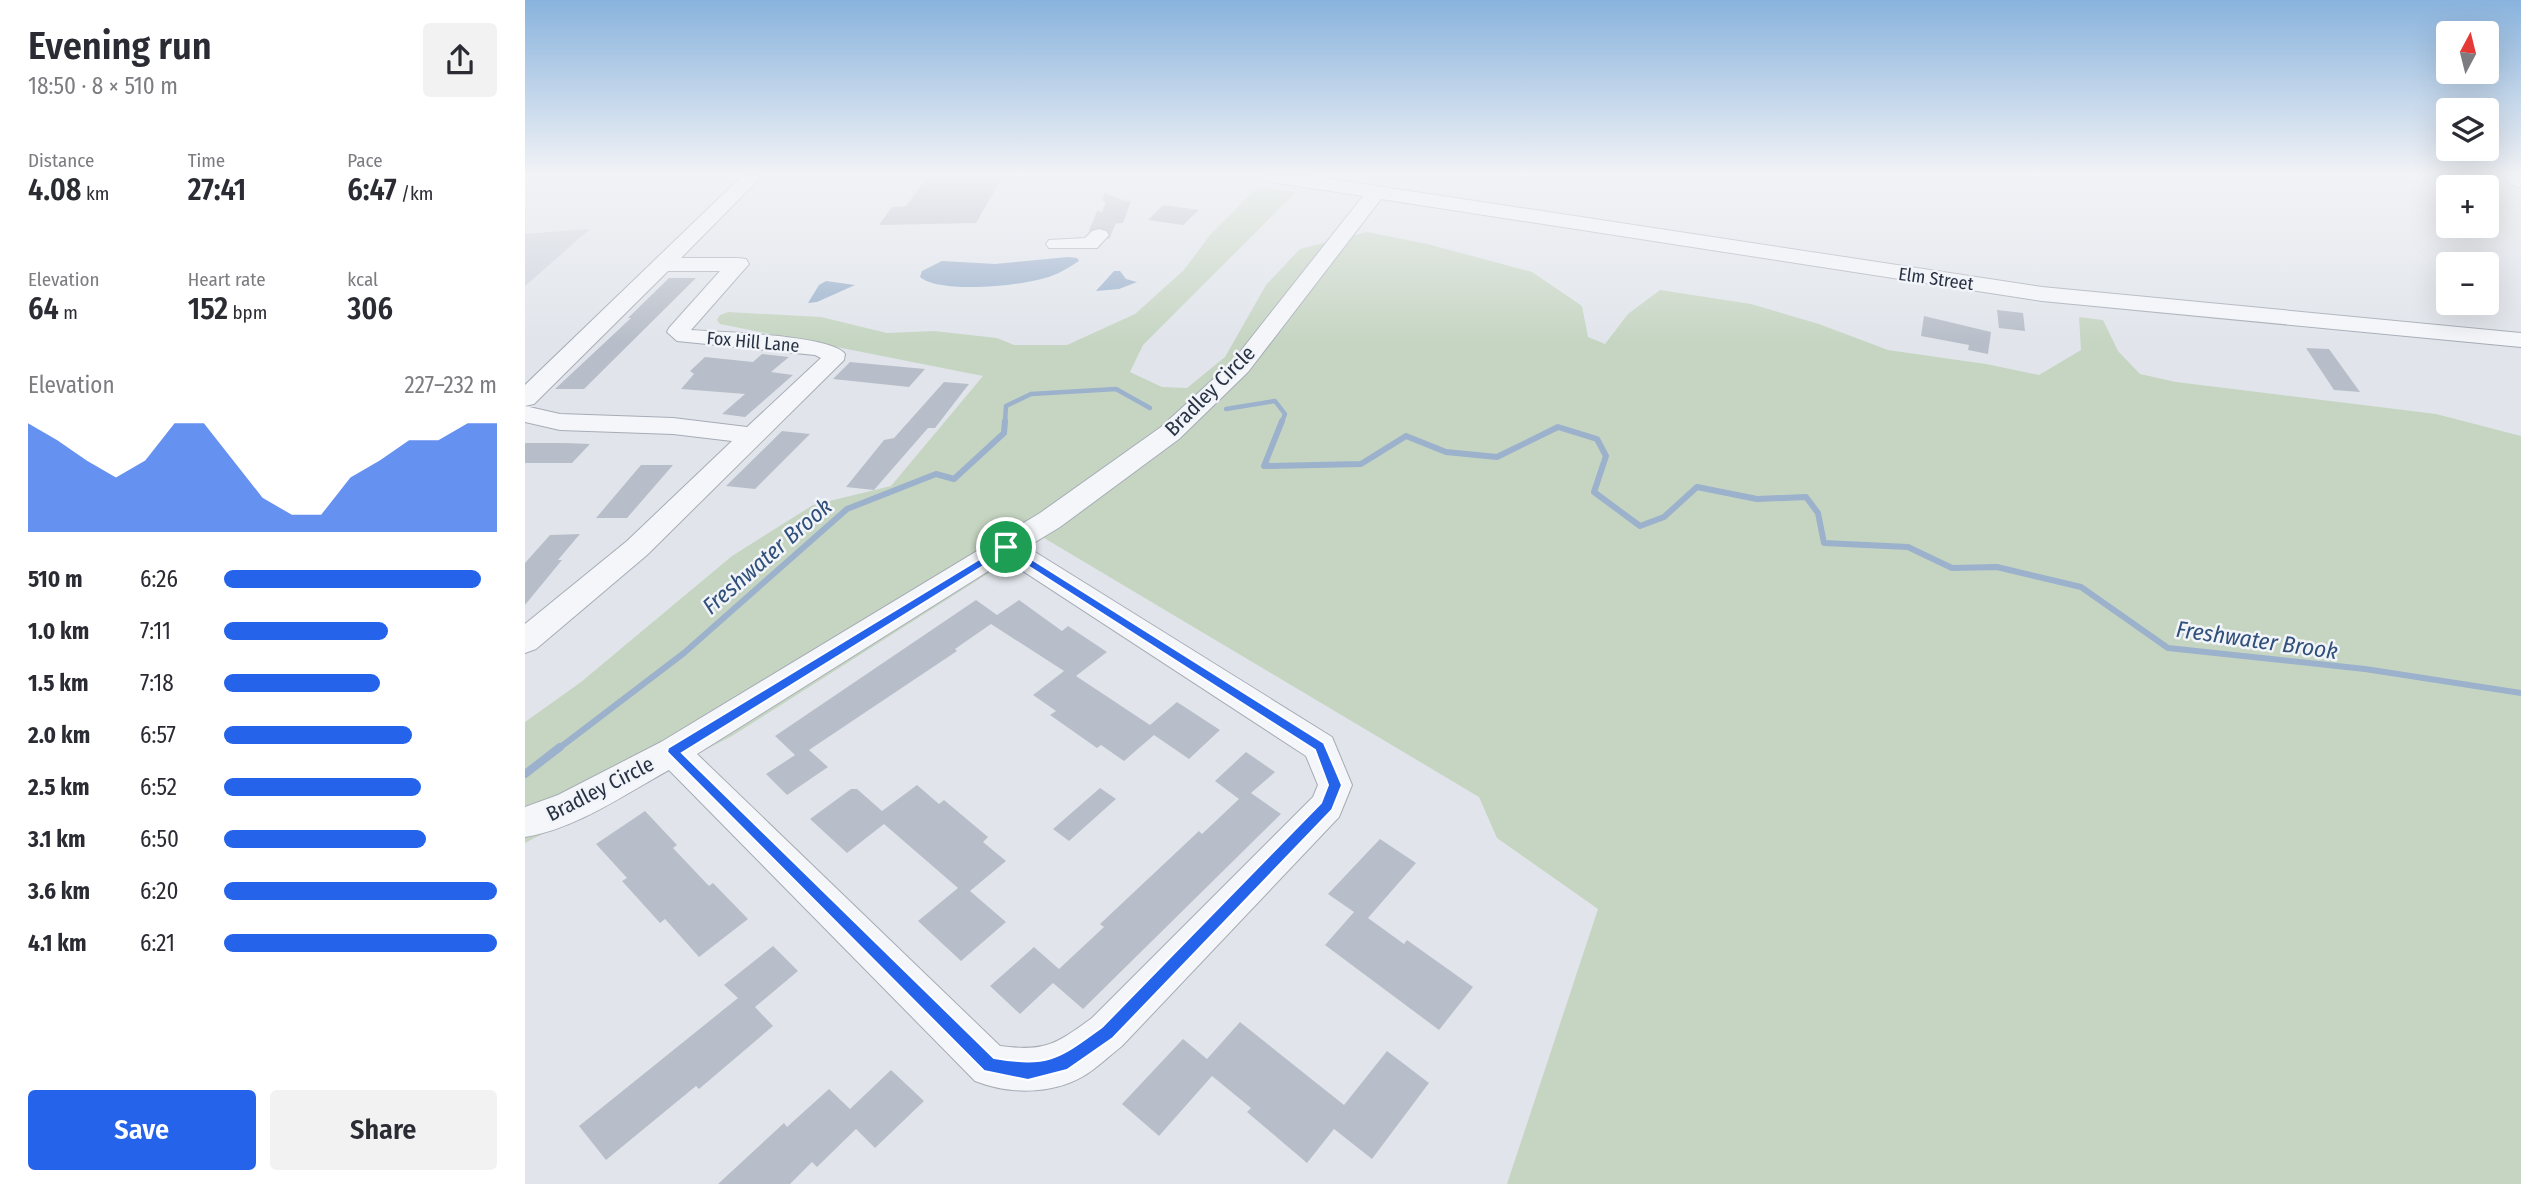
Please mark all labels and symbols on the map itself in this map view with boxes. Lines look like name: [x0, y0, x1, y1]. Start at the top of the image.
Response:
north arrow: [2436, 21, 2499, 84]
street label: Elm Street: [1897, 263, 1975, 295]
street label: Fox Hill Lane: [706, 327, 800, 357]
street label: Bradley Circle: [1159, 340, 1261, 442]
water label: Freshwater Brook: [696, 492, 838, 620]
pin: [976, 517, 1036, 577]
water label: Freshwater Brook: [2175, 615, 2339, 665]
street label: Bradley Circle: [542, 751, 658, 827]

